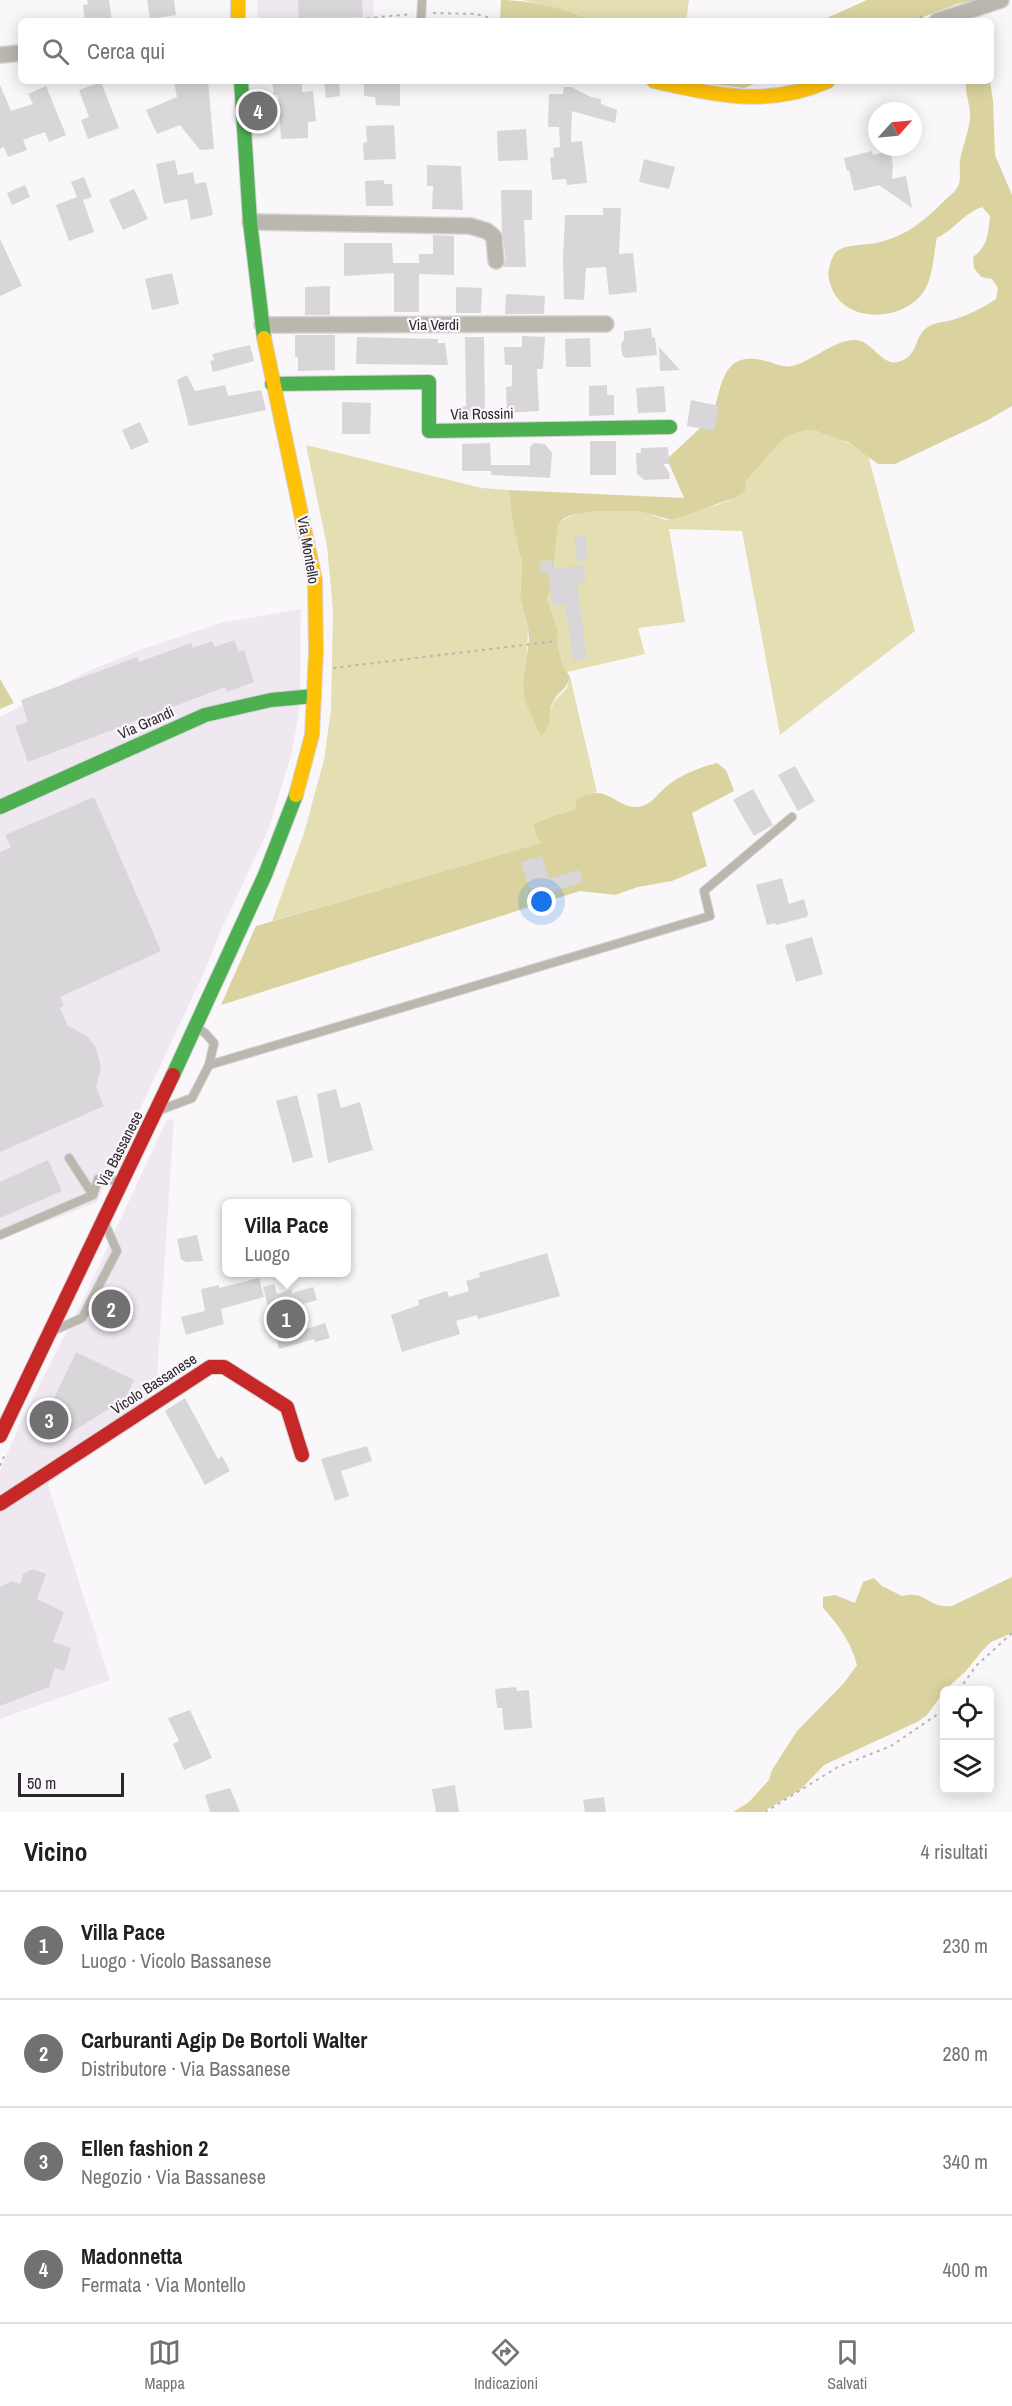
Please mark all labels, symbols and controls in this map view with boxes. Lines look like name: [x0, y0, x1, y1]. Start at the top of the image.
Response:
search box: [18, 18, 994, 84]
icon: search: [39, 35, 72, 68]
text: Cerca qui: [87, 36, 165, 66]
pin: 4: [238, 88, 278, 134]
north arrow: [868, 102, 922, 156]
street label: Via Verdi: [409, 314, 459, 335]
street label: Via Rossini: [450, 402, 514, 425]
street label: Via Montello: [292, 515, 325, 585]
street label: Via Grandi: [114, 701, 177, 744]
your location: [527, 887, 556, 916]
street label: Via Bassanese: [91, 1107, 148, 1190]
popup: [222, 1199, 351, 1277]
text: Villa Pace: [245, 1210, 328, 1240]
text: Luogo: [245, 1240, 290, 1267]
pin: 2: [92, 1286, 130, 1332]
pin: 1: [266, 1296, 306, 1342]
street label: Vicolo Bassanese: [107, 1348, 201, 1419]
pin: 3: [29, 1398, 68, 1442]
map controls: [940, 1686, 994, 1794]
button: locate: [940, 1686, 994, 1740]
button: layers: [940, 1740, 994, 1794]
scale bar: [18, 1770, 124, 1798]
text: 50 m: [27, 1772, 56, 1794]
text: Vicino: [24, 1834, 88, 1869]
text: 4 risultati: [921, 1838, 988, 1865]
text: Villa Pace: [81, 1917, 165, 1947]
text: 1: [39, 1932, 48, 1959]
text: 230 m: [942, 1932, 988, 1959]
text: Luogo · Vicolo Bassanese: [81, 1947, 271, 1974]
text: Carburanti Agip De Bortoli Walter: [81, 2025, 367, 2055]
text: 2: [39, 2040, 48, 2067]
text: 280 m: [942, 2040, 988, 2067]
text: Distributore · Via Bassanese: [81, 2055, 290, 2082]
text: Ellen fashion 2: [81, 2133, 208, 2163]
text: 3: [39, 2148, 48, 2175]
text: 340 m: [942, 2148, 988, 2175]
text: Negozio · Via Bassanese: [81, 2163, 266, 2190]
text: Madonnetta: [81, 2241, 182, 2271]
text: 4: [39, 2256, 48, 2283]
text: 400 m: [942, 2256, 988, 2283]
text: Fermata · Via Montello: [81, 2271, 246, 2298]
tab: Mappa: [145, 2336, 185, 2394]
tab: Indicazioni: [474, 2336, 538, 2394]
tab: Salvati: [827, 2336, 867, 2394]

